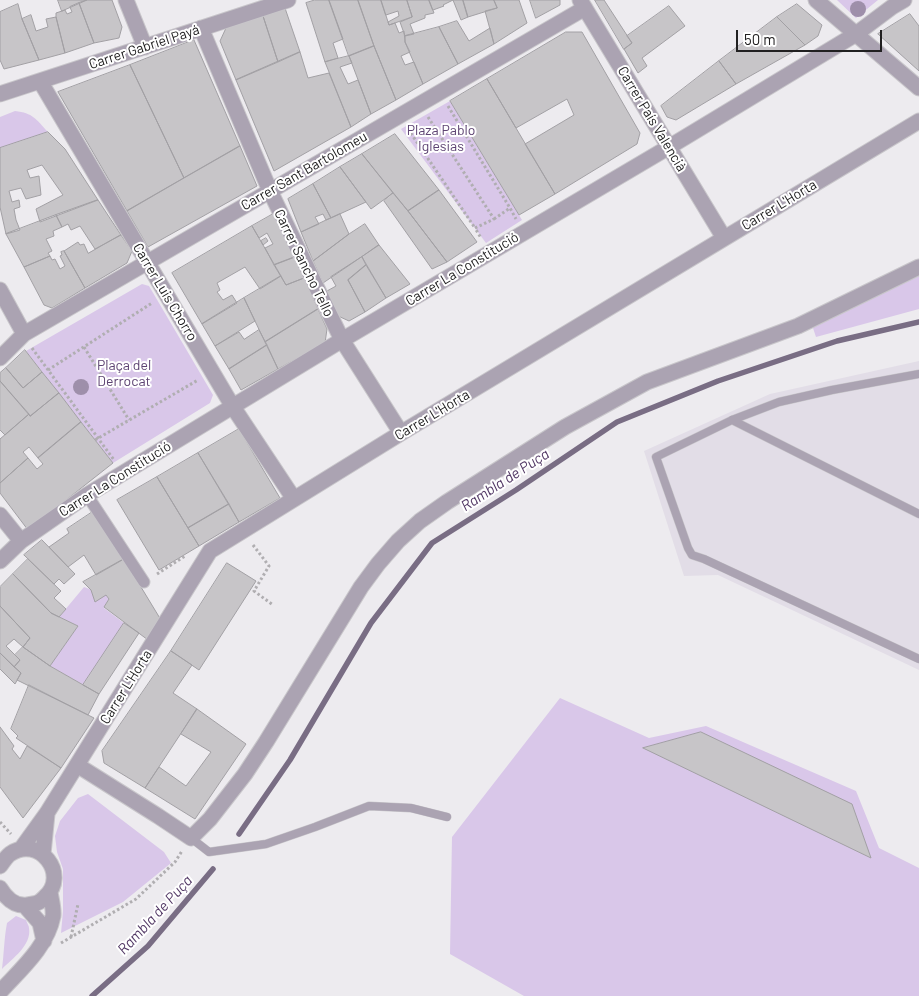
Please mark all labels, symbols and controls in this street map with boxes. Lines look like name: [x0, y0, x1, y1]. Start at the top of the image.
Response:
scale bar: [739, 20, 885, 52]
street label: Carrer Gabriel Payá: [87, 21, 201, 73]
text: 50 m: [744, 30, 776, 48]
street label: Carrer País Valencià: [614, 63, 690, 175]
park label: Plaza Pablo Iglesias: [407, 122, 475, 154]
street label: Carrer Sant Bartolomeu: [238, 128, 370, 214]
street label: Carrer L'Horta: [738, 176, 820, 234]
street label: Carrer Sancho Tello: [271, 207, 337, 319]
street label: Carrer La Constitució: [402, 229, 522, 309]
street label: Carrer Luis Chorro: [129, 240, 201, 344]
park label: Plaça del Derrocat: [97, 357, 151, 390]
street label: Carrer L'Horta: [391, 386, 473, 444]
street label: Carrer La Constitució: [56, 438, 174, 520]
water label: Rambla de Puça: [458, 445, 552, 515]
street label: Carrer L'Horta: [96, 647, 156, 727]
water label: Rambla de Puça: [114, 872, 196, 958]

